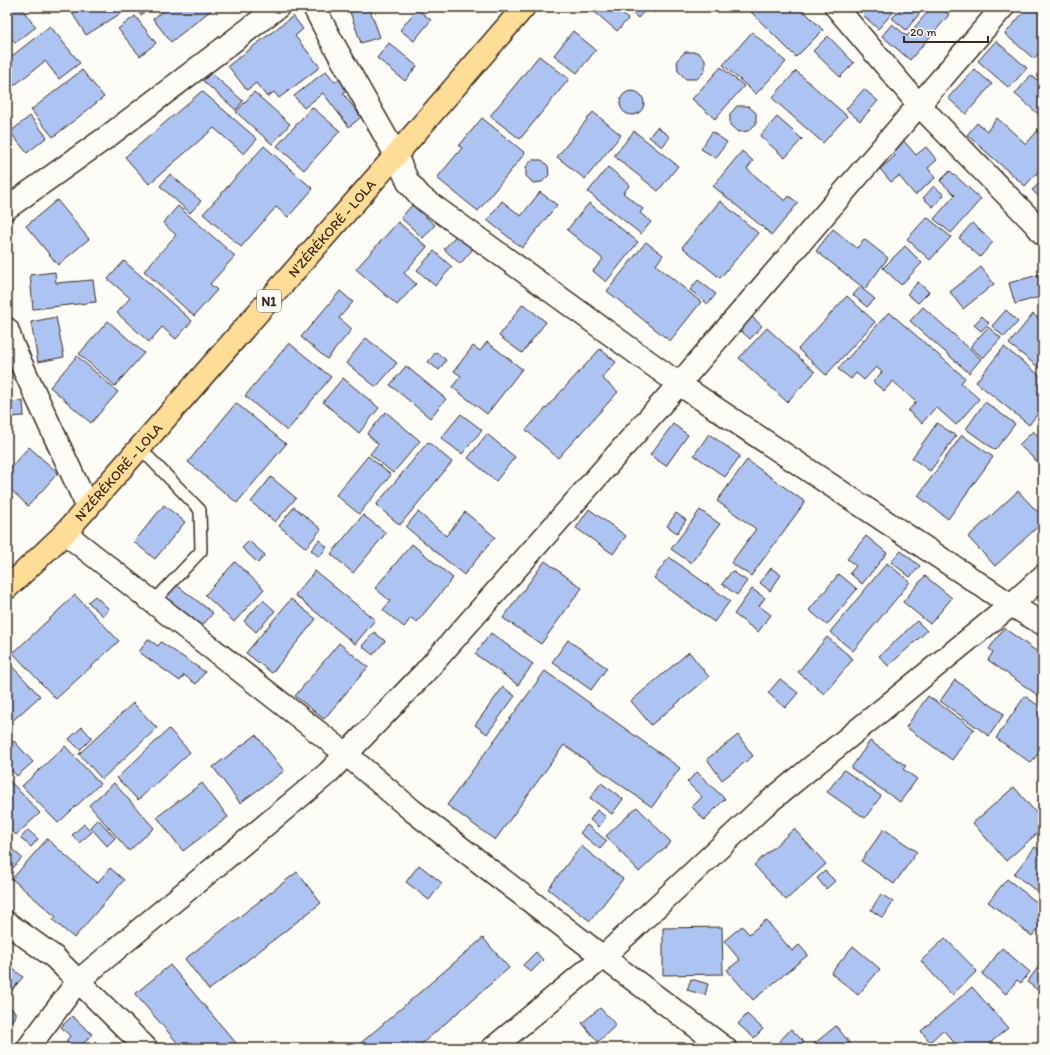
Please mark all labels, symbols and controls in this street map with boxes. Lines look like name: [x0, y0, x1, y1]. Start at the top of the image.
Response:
scale bar: [904, 18, 988, 44]
text: 20 m: [910, 25, 937, 39]
street label: N'ZÉRÉKORÉ - LOLA: [285, 176, 380, 281]
road number: N1: [257, 290, 281, 312]
street label: N'ZÉRÉKORÉ - LOLA: [71, 420, 166, 525]

